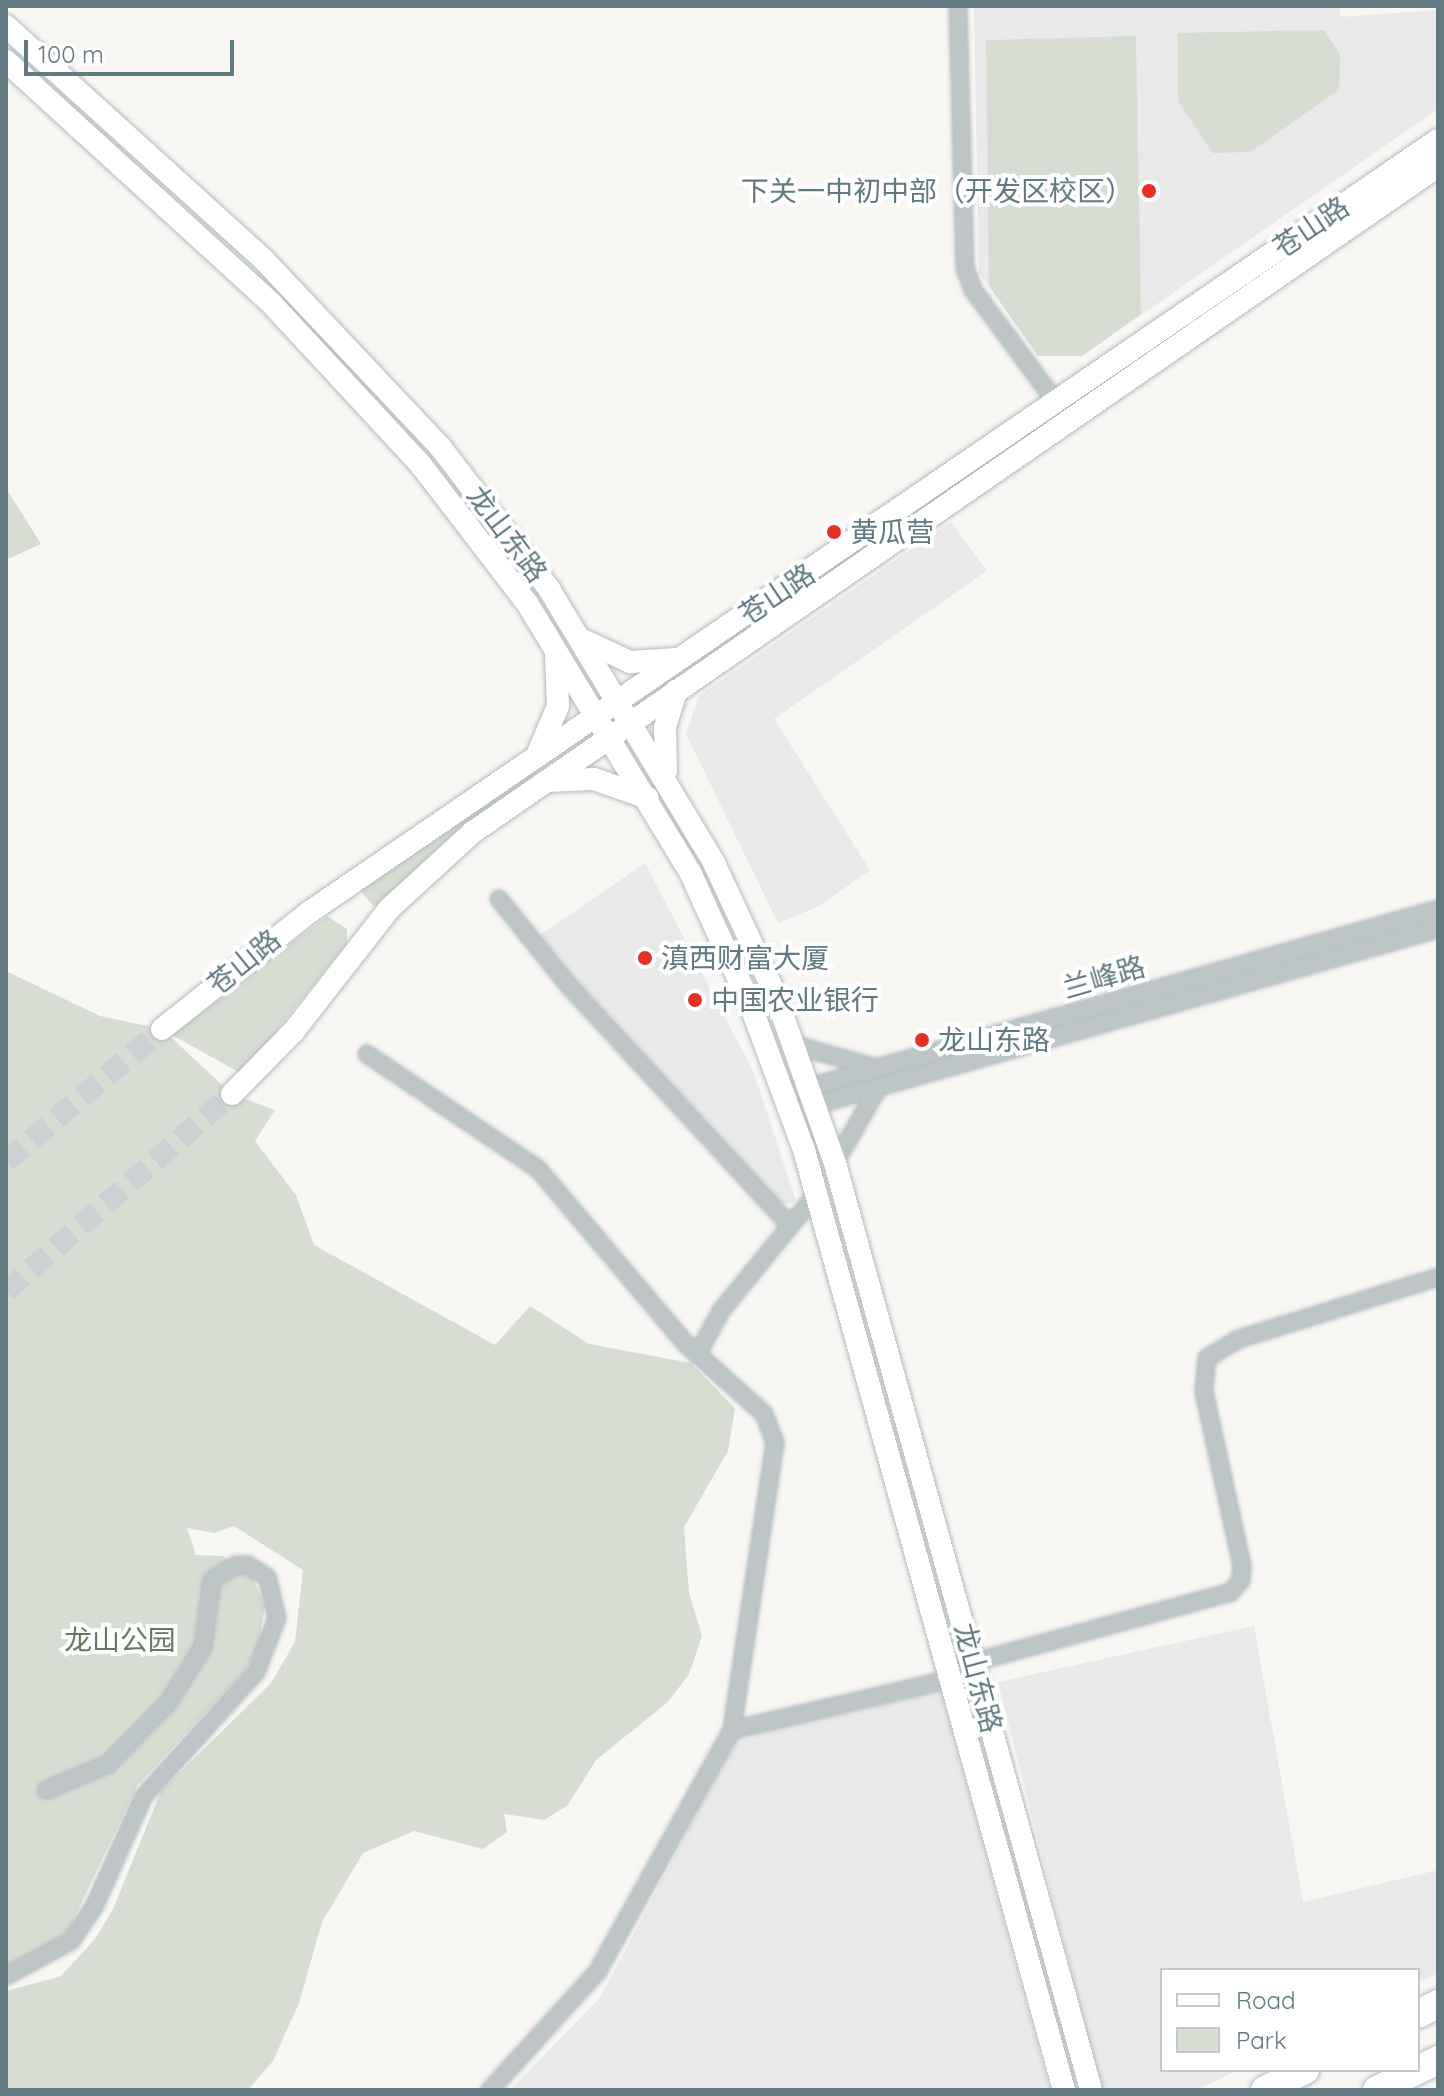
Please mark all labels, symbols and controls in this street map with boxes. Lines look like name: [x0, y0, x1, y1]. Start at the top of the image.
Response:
scale bar: [28, 24, 238, 74]
text: 100 m: [38, 39, 104, 69]
place label: 下关一中初中部（开发区校区）: [741, 174, 1133, 208]
marker: 下关一中初中部（开发区校区）: [1140, 182, 1158, 200]
street label: 苍山路: [1267, 190, 1355, 264]
street label: 龙山东路: [460, 479, 554, 589]
place label: 黄瓜营: [850, 515, 934, 549]
marker: 黄瓜营: [825, 523, 843, 541]
street label: 苍山路: [733, 557, 821, 631]
street label: 苍山路: [201, 923, 287, 1001]
place label: 滇西财富大厦: [661, 941, 829, 975]
marker: 滇西财富大厦: [636, 949, 654, 967]
street label: 兰峰路: [1059, 949, 1149, 1005]
place label: 中国农业银行: [711, 983, 879, 1017]
marker: 中国农业银行: [686, 991, 704, 1009]
place label: 龙山东路: [938, 1023, 1050, 1057]
marker: 龙山东路: [913, 1031, 931, 1049]
street label: 龙山东路: [947, 1620, 1009, 1736]
park label: 龙山公园: [64, 1623, 176, 1657]
legend: [1160, 1968, 1420, 2072]
text: Road: [1236, 1985, 1296, 2015]
text: Park: [1236, 2025, 1287, 2055]

